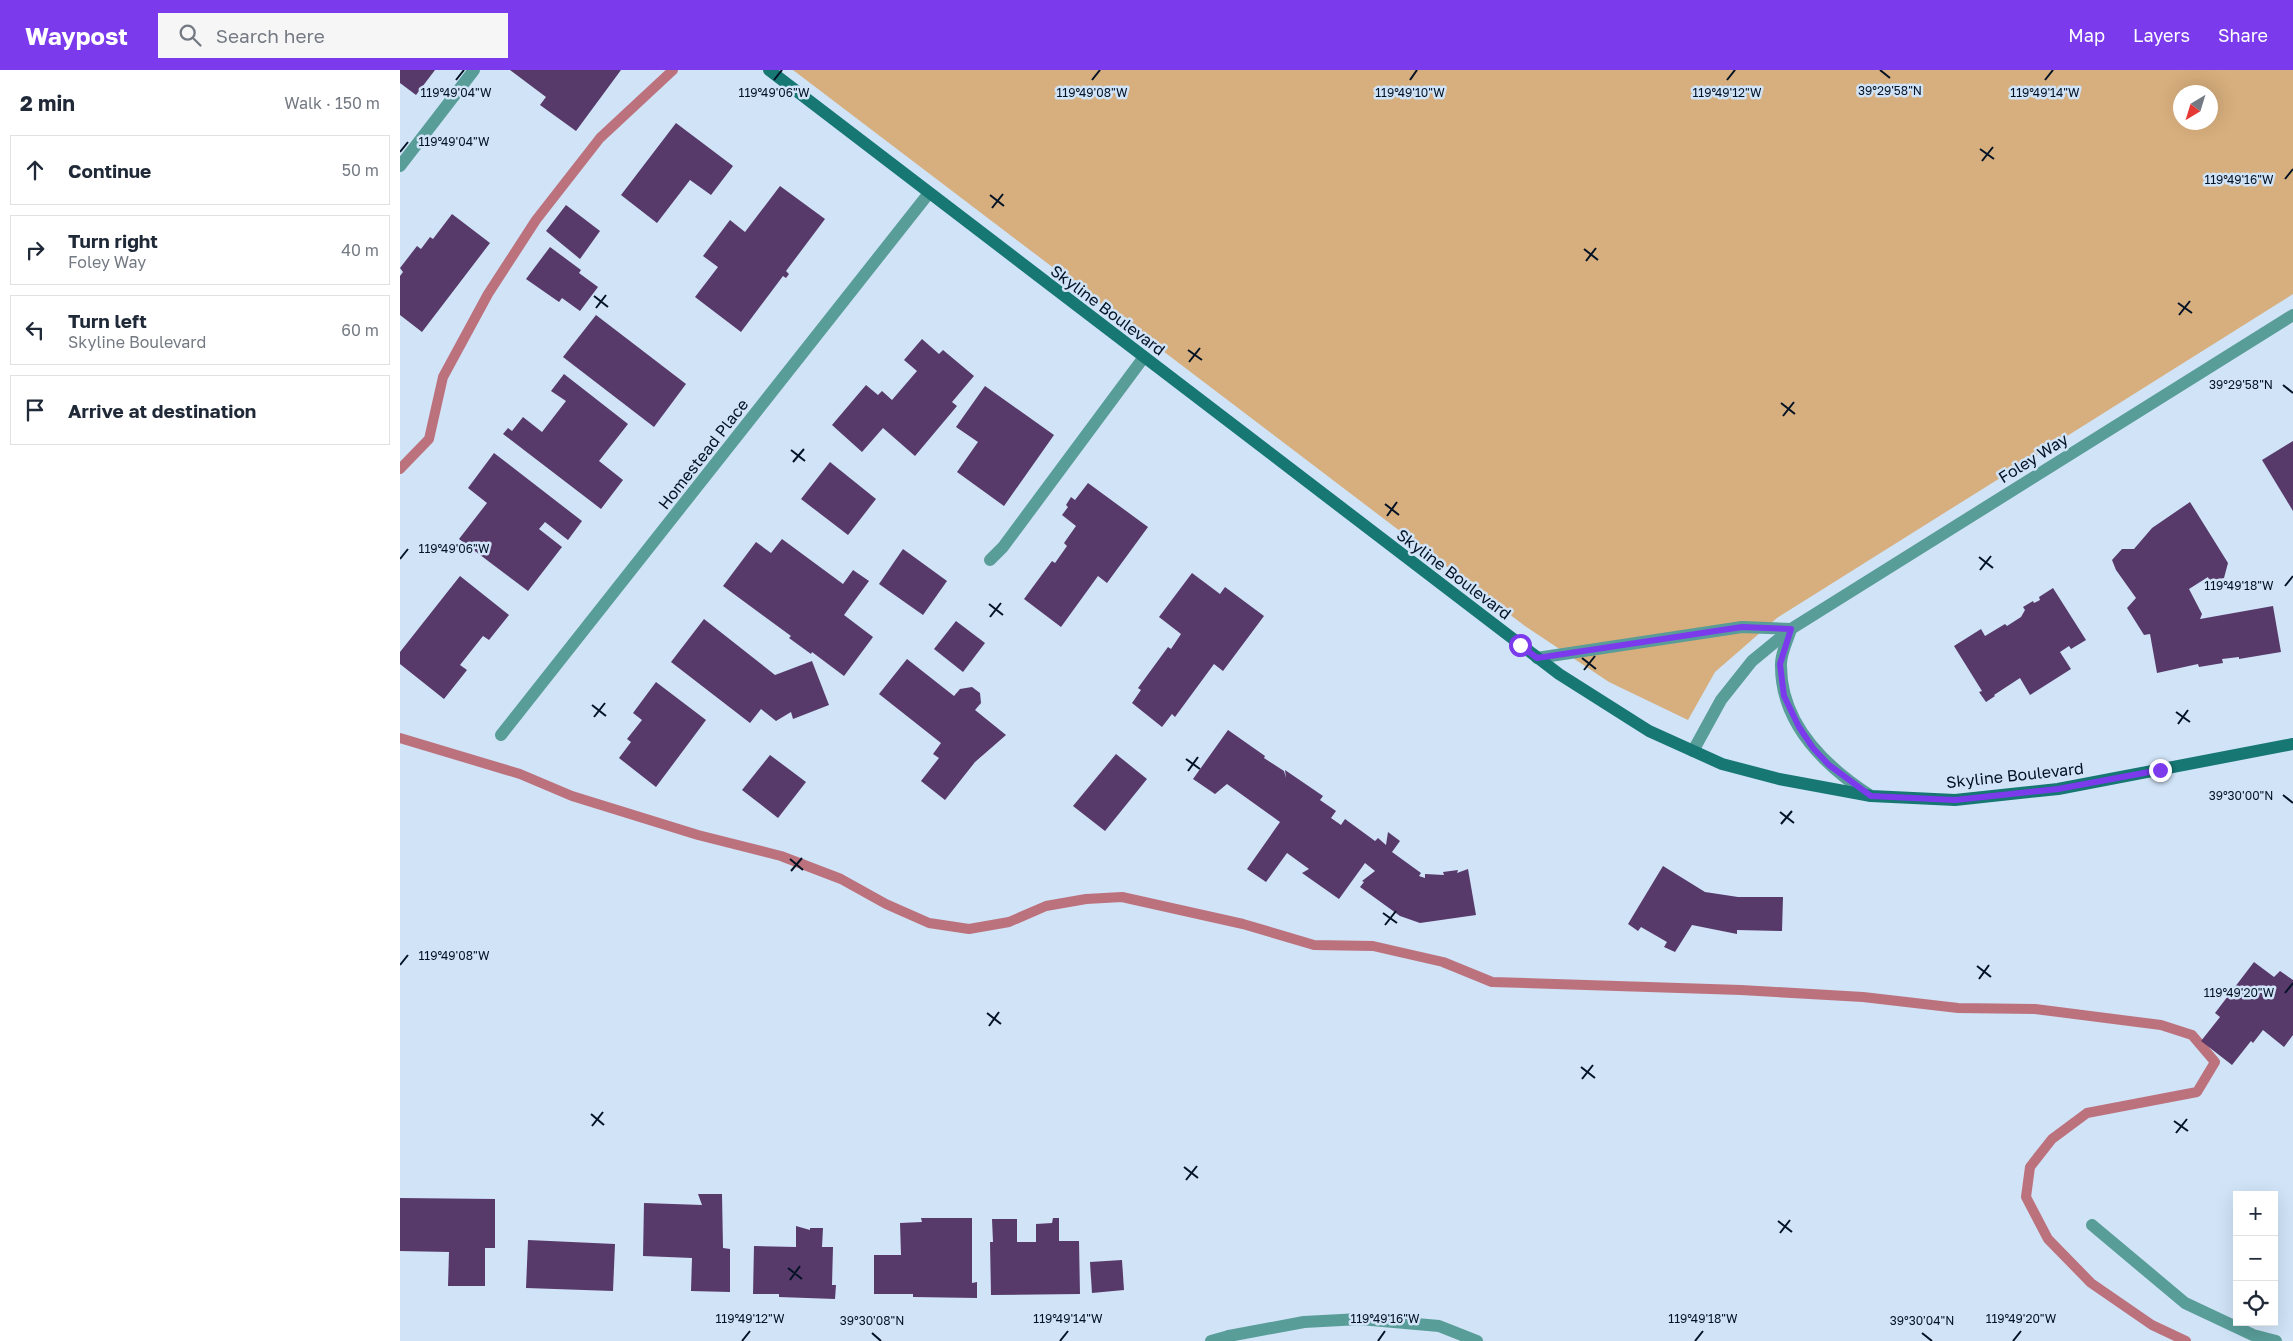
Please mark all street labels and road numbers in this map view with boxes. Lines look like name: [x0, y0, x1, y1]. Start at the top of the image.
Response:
street label: Skyline Boulevard: [1047, 260, 1169, 360]
street label: Homestead Place: [654, 395, 752, 513]
street label: Foley Way: [1995, 429, 2072, 487]
street label: Skyline Boulevard: [1393, 524, 1515, 624]
street label: Skyline Boulevard: [1945, 758, 2085, 792]

